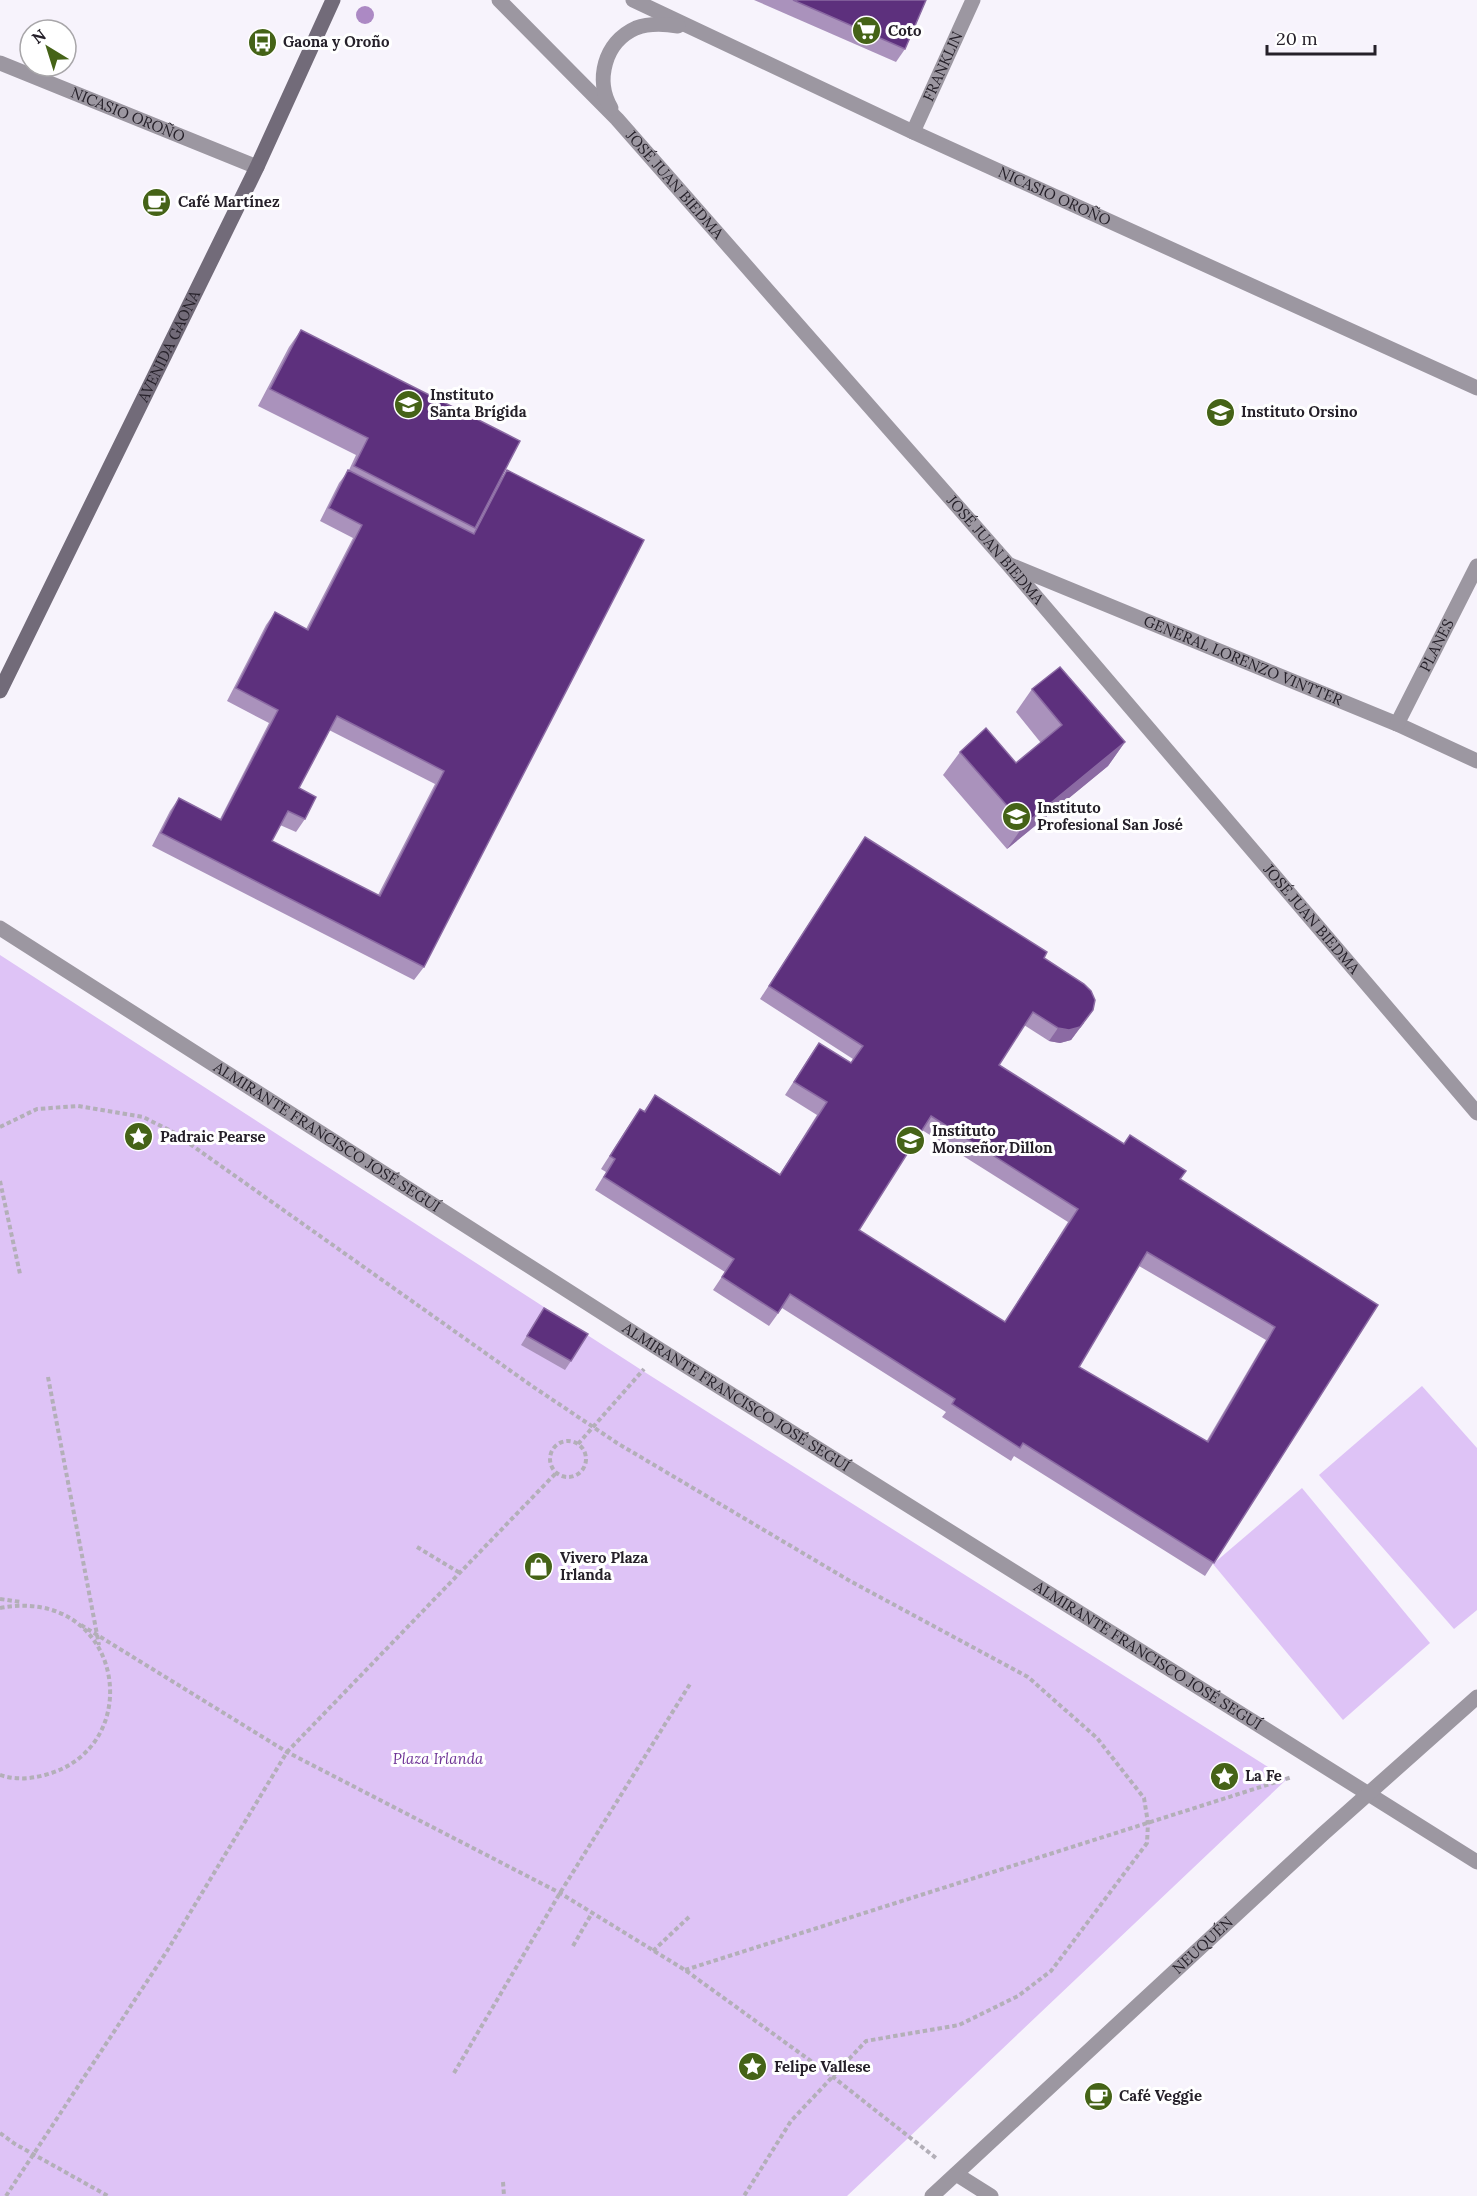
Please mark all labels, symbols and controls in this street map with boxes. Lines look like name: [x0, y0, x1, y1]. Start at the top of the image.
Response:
supermarket icon: Coto: [851, 15, 883, 47]
north arrow: [18, 18, 78, 78]
scale bar: [1267, 18, 1375, 56]
place label: Coto: [888, 21, 922, 40]
text: N: [28, 24, 50, 48]
bus stop icon: Gaona y Oroño: [246, 26, 278, 58]
text: 20 m: [1276, 27, 1318, 50]
street label: FRANKLIN: [918, 28, 966, 104]
place label: Gaona y Oroño: [283, 32, 390, 51]
street label: NICASIO OROÑO: [68, 83, 188, 146]
street label: JOSÉ JUAN BIEDMA: [622, 125, 728, 243]
street label: NICASIO OROÑO: [995, 162, 1114, 230]
cafe icon: Café Martínez: [141, 186, 173, 218]
place label: Café Martínez: [178, 192, 280, 211]
street label: AVENIDA GAONA: [133, 286, 204, 406]
place label: Instituto Santa Brígida: [430, 385, 527, 421]
school or university icon: Instituto Santa Brígida: [393, 388, 425, 420]
school or university icon: Instituto Orsino: [1204, 396, 1236, 428]
place label: Instituto Orsino: [1241, 402, 1358, 421]
street label: JOSÉ JUAN BIEDMA: [942, 490, 1049, 608]
street label: GENERAL LORENZO VINTTER: [1141, 611, 1346, 710]
street label: PLANES: [1415, 616, 1458, 675]
place label: Instituto Profesional San José: [1037, 798, 1183, 834]
school or university icon: Instituto Profesional San José: [1000, 801, 1032, 833]
street label: JOSÉ JUAN BIEDMA: [1259, 859, 1364, 978]
street label: ALMIRANTE FRANCISCO JOSÉ SEGUÍ: [210, 1057, 444, 1216]
place icon: Padraic Pearse: [123, 1121, 155, 1153]
place label: Instituto Monseñor Dillon: [932, 1121, 1053, 1157]
school or university icon: Instituto Monseñor Dillon: [895, 1124, 927, 1156]
place label: Padraic Pearse: [160, 1127, 266, 1146]
street label: ALMIRANTE FRANCISCO JOSÉ SEGUÍ: [618, 1318, 854, 1475]
place label: Vivero Plaza Irlanda: [560, 1548, 648, 1584]
shop icon: Vivero Plaza Irlanda: [523, 1551, 555, 1583]
street label: ALMIRANTE FRANCISCO JOSÉ SEGUÍ: [1030, 1576, 1265, 1734]
park label: Plaza Irlanda: [393, 1749, 484, 1768]
place icon: La Fe: [1208, 1760, 1240, 1792]
place label: La Fe: [1245, 1766, 1282, 1785]
street label: NEUQUÉN: [1168, 1912, 1237, 1978]
place icon: Felipe Vallese: [737, 2051, 769, 2083]
place label: Felipe Vallese: [774, 2057, 871, 2076]
cafe icon: Café Veggie: [1082, 2080, 1114, 2112]
place label: Café Veggie: [1119, 2086, 1202, 2105]

